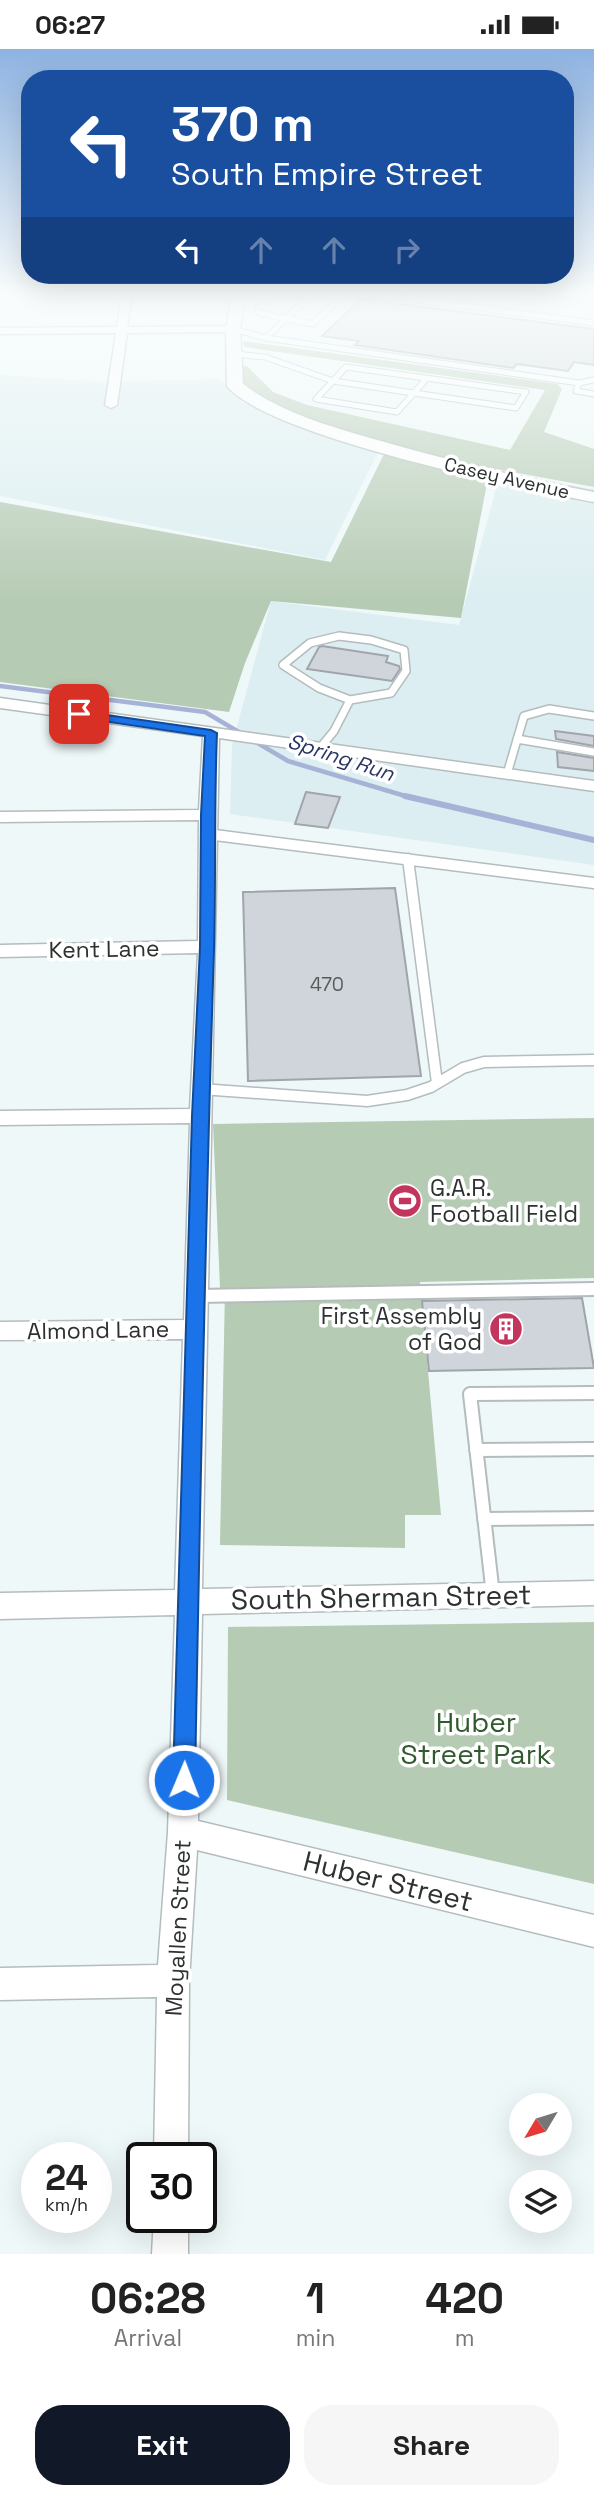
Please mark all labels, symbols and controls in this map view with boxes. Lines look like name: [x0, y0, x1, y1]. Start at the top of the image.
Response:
text: 06:27: [35, 8, 105, 42]
text: 370 m: [171, 93, 314, 155]
icon: left: [56, 98, 147, 189]
text: South Empire Street: [171, 154, 483, 194]
icon: left: [169, 231, 207, 269]
icon: ahead: [242, 231, 280, 269]
icon: ahead: [315, 231, 353, 269]
icon: right: [388, 231, 426, 269]
street label: Casey Avenue: [442, 451, 572, 505]
pin: [49, 684, 109, 744]
icon: arrive: [60, 695, 98, 733]
water label: Spring Run: [284, 727, 399, 787]
street label: Kent Lane: [48, 933, 160, 965]
house number: 470: [310, 972, 344, 997]
place label: G.A.R. Football Field: [430, 1173, 578, 1229]
sports icon: G.A.R. Football Field: [386, 1182, 424, 1220]
place label: First Assembly of God: [321, 1301, 482, 1357]
building icon: First Assembly of God: [487, 1310, 525, 1348]
street label: Almond Lane: [27, 1314, 169, 1346]
street label: South Sherman Street: [231, 1576, 531, 1618]
park label: Huber Street Park: [400, 1704, 552, 1772]
position arrow: [147, 1743, 221, 1817]
street label: Moyallen Street: [158, 1839, 198, 2017]
street label: Huber Street: [300, 1843, 476, 1919]
north arrow: [509, 2093, 572, 2156]
map controls: [509, 2093, 572, 2233]
speed limit sign: 30: [126, 2142, 217, 2233]
text: 24: [45, 2156, 88, 2200]
button: layers: [509, 2170, 572, 2233]
text: km/h: [45, 2193, 88, 2216]
text: 06:28: [90, 2272, 206, 2325]
text: 1: [306, 2272, 325, 2325]
text: 420: [425, 2272, 504, 2325]
text: Arrival: [114, 2323, 182, 2353]
text: min: [296, 2323, 335, 2353]
text: m: [455, 2323, 475, 2353]
button: Exit: [35, 2405, 290, 2485]
button: Share: [304, 2405, 559, 2485]

